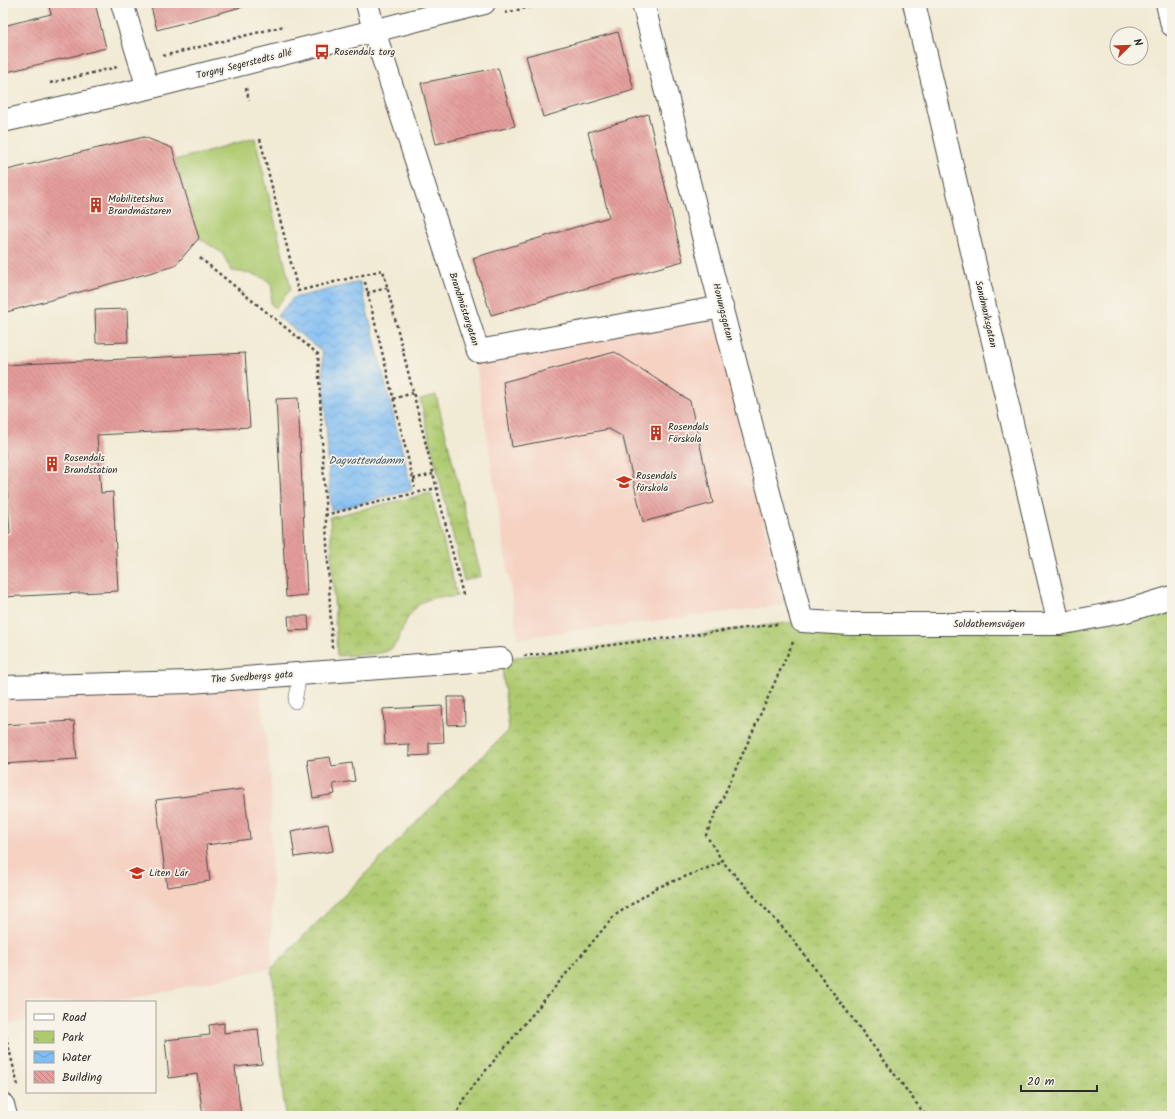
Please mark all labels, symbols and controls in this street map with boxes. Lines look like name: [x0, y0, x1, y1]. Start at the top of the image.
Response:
north arrow: [1109, 26, 1149, 66]
text: N: [1128, 36, 1147, 49]
bus stop icon: Rosendals torg: [313, 43, 331, 61]
street label: Torgny Segerstedts allé: [194, 44, 294, 84]
place label: Rosendals torg: [334, 44, 396, 60]
place label: Mobilitetshus Brandmästaren: [108, 191, 171, 219]
building icon: Mobilitetshus Brandmästaren: [87, 196, 105, 214]
street label: Brandmästargatan: [445, 270, 483, 348]
street label: Sandmarksgatan: [970, 279, 1002, 349]
street label: Honungsgatan: [708, 281, 738, 343]
place label: Rosendals Förskola: [668, 419, 710, 447]
building icon: Rosendals Förskola: [647, 424, 665, 442]
place label: Rosendals Brandstation: [64, 450, 118, 478]
water label: Dagvattendamm: [329, 452, 405, 470]
building icon: Rosendals Brandstation: [43, 455, 61, 473]
place label: Rosendals förskola: [636, 468, 678, 496]
school or university icon: Rosendals förskola: [615, 473, 633, 491]
street label: Soldathemsvägen: [953, 616, 1025, 632]
street label: The Svedbergs gata: [210, 666, 294, 688]
school or university icon: Liten Lär: [128, 864, 146, 882]
place label: Liten Lär: [149, 865, 189, 881]
legend: [26, 1001, 156, 1093]
text: Road: [62, 1008, 87, 1027]
text: Park: [62, 1028, 84, 1047]
text: Water: [62, 1048, 92, 1067]
scale bar: [1021, 1067, 1097, 1093]
text: Building: [62, 1068, 102, 1087]
text: 20 m: [1027, 1072, 1055, 1091]

